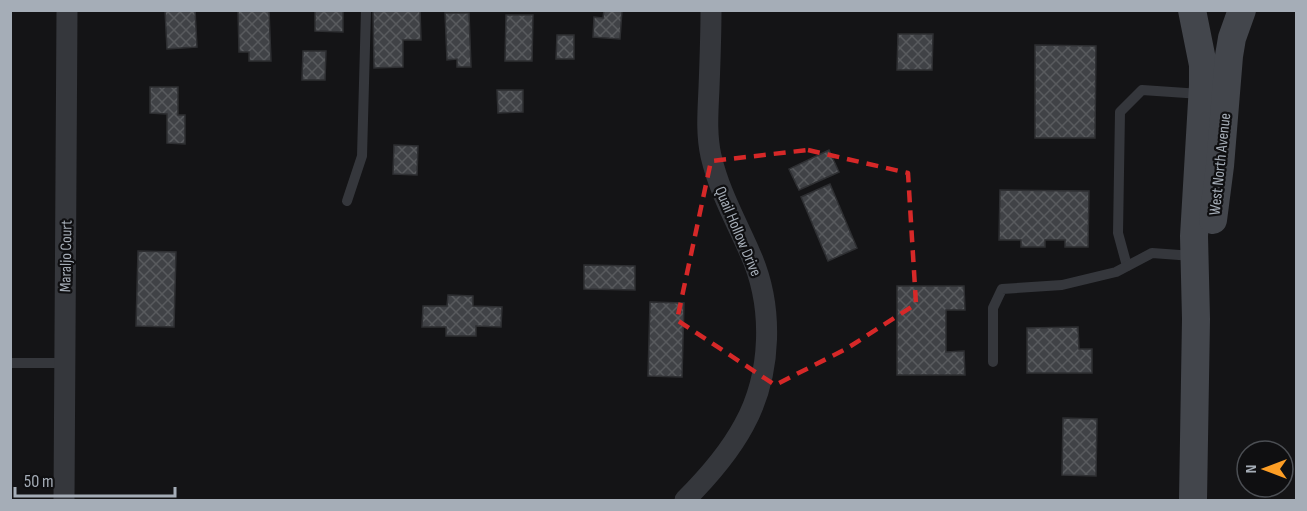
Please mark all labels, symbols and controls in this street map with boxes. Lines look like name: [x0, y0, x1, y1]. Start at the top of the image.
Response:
street label: West North Avenue: [1206, 112, 1235, 216]
street label: Quail Hollow Drive: [710, 184, 765, 279]
street label: Maraljo Court: [56, 220, 77, 292]
north arrow: [1235, 439, 1295, 499]
scale bar: [15, 460, 176, 498]
text: N: [1242, 465, 1261, 473]
text: 50 m: [24, 471, 54, 492]

